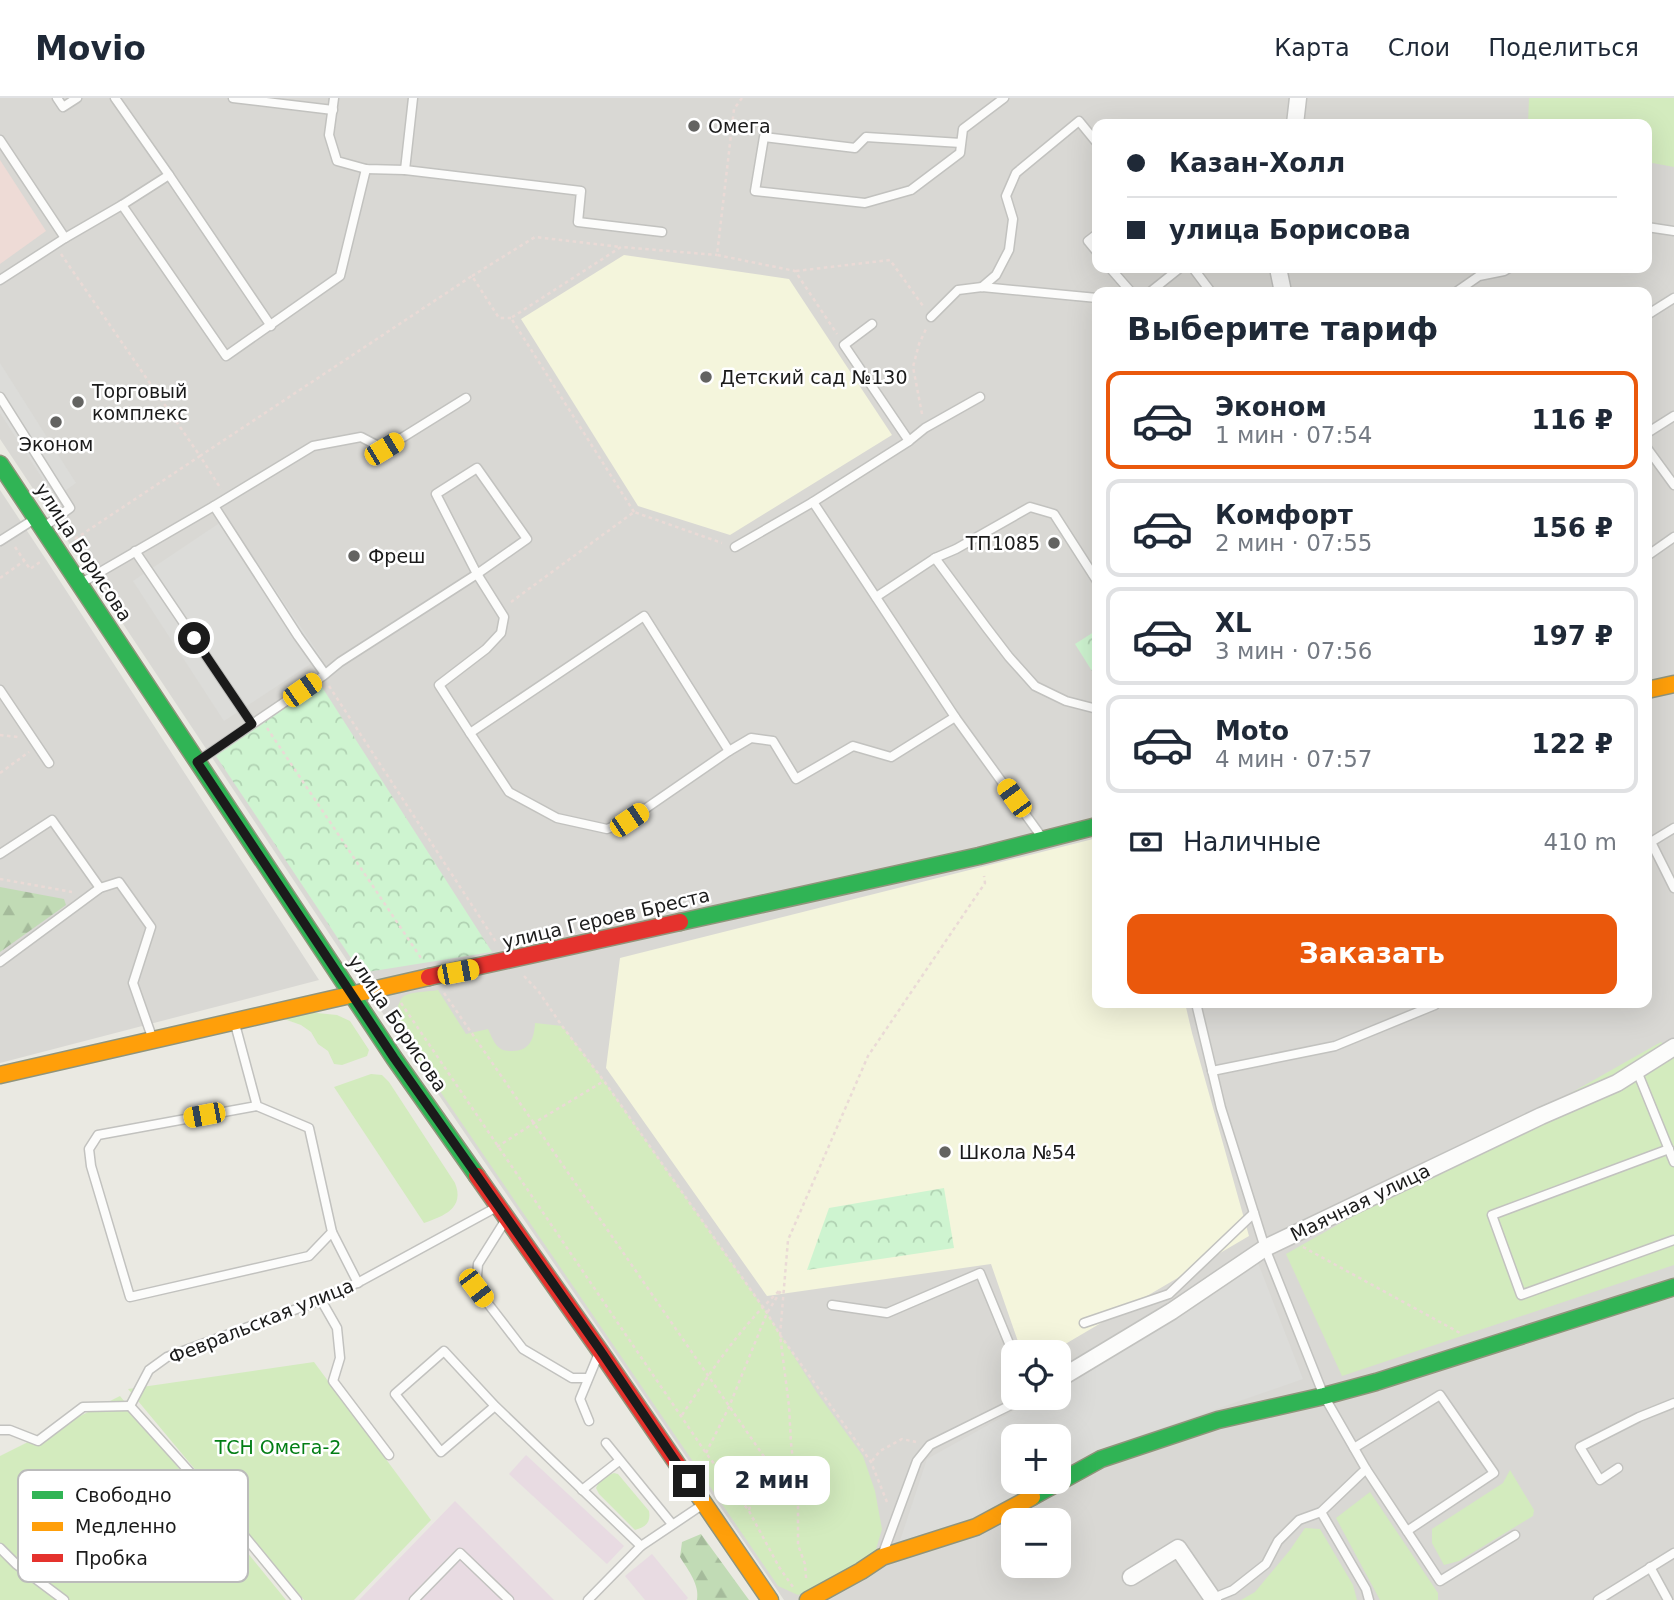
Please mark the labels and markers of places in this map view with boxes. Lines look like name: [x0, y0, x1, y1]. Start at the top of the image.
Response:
place label: Омега: [708, 115, 771, 137]
marker: Омега: [686, 118, 702, 134]
place label: Детский сад №130: [720, 366, 908, 388]
marker: Детский сад №130: [698, 369, 714, 385]
place label: Торговый комплекс: [91, 380, 188, 424]
marker: Торговый комплекс: [70, 394, 86, 410]
marker: Эконом: [48, 414, 64, 430]
place label: Эконом: [19, 433, 93, 455]
place label: ТП1085: [965, 532, 1040, 554]
marker: ТП1085: [1046, 535, 1062, 551]
place label: Фреш: [368, 545, 426, 567]
marker: Фреш: [346, 548, 362, 564]
place label: Школа №54: [959, 1141, 1076, 1163]
marker: Школа №54: [937, 1144, 953, 1160]

